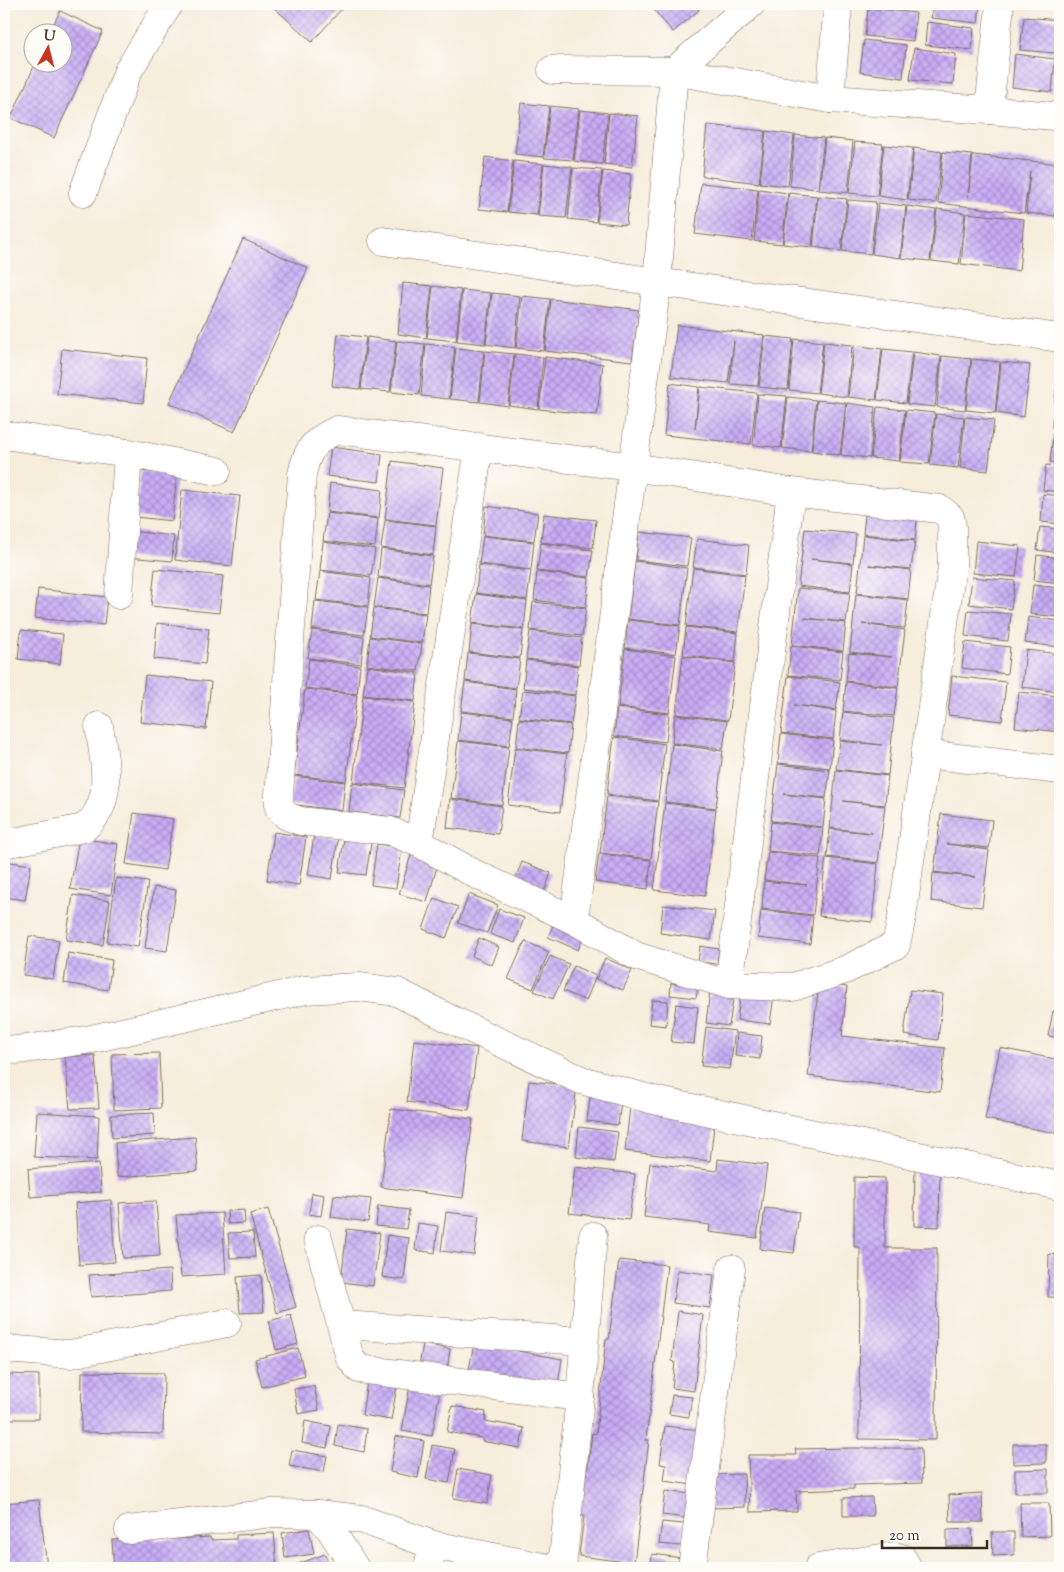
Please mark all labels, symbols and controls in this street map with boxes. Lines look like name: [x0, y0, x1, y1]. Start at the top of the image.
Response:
north arrow: [22, 22, 72, 72]
text: U: [42, 26, 57, 48]
scale bar: [882, 1517, 986, 1549]
text: 20 m: [889, 1526, 920, 1547]

